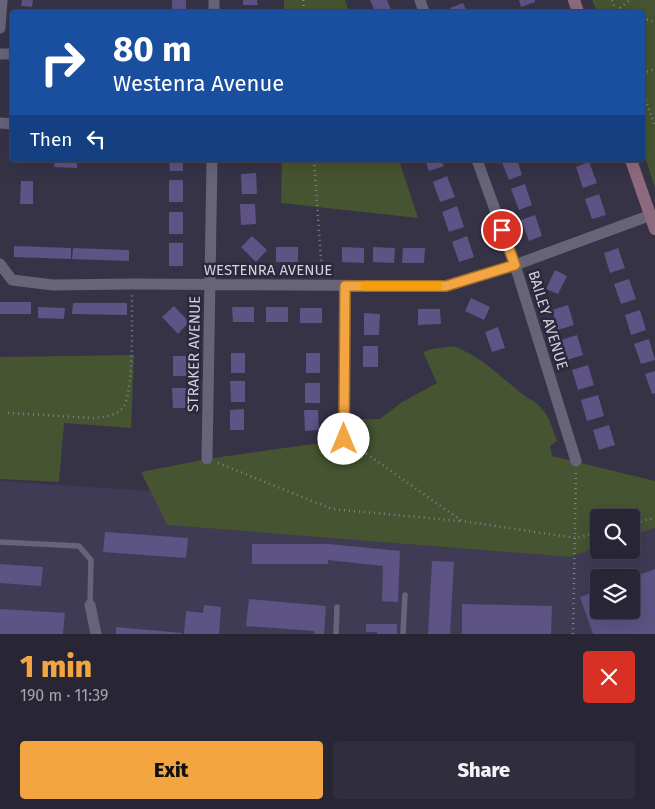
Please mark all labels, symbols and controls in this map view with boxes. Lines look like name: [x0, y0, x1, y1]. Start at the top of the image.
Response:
text: 80 m: [113, 28, 192, 70]
icon: right: [30, 30, 95, 95]
text: Westenra Avenue: [113, 70, 284, 97]
icon: left: [82, 125, 110, 153]
text: Then: [30, 128, 72, 151]
pin: [481, 209, 523, 251]
icon: arrive: [488, 216, 516, 244]
street label: WESTENRA AVENUE: [204, 261, 332, 279]
street label: BAILEY AVENUE: [524, 268, 572, 372]
street label: STRAKER AVENUE: [184, 296, 204, 412]
position arrow: [317, 412, 369, 464]
map controls: [590, 509, 640, 619]
button: search: [590, 509, 640, 559]
button: layers: [590, 569, 640, 619]
text: 1 min: [20, 649, 92, 685]
button: close: [583, 651, 635, 703]
text: 190 m · 11:39: [20, 686, 108, 705]
button: Exit: [20, 741, 323, 799]
button: Share: [333, 741, 635, 799]

